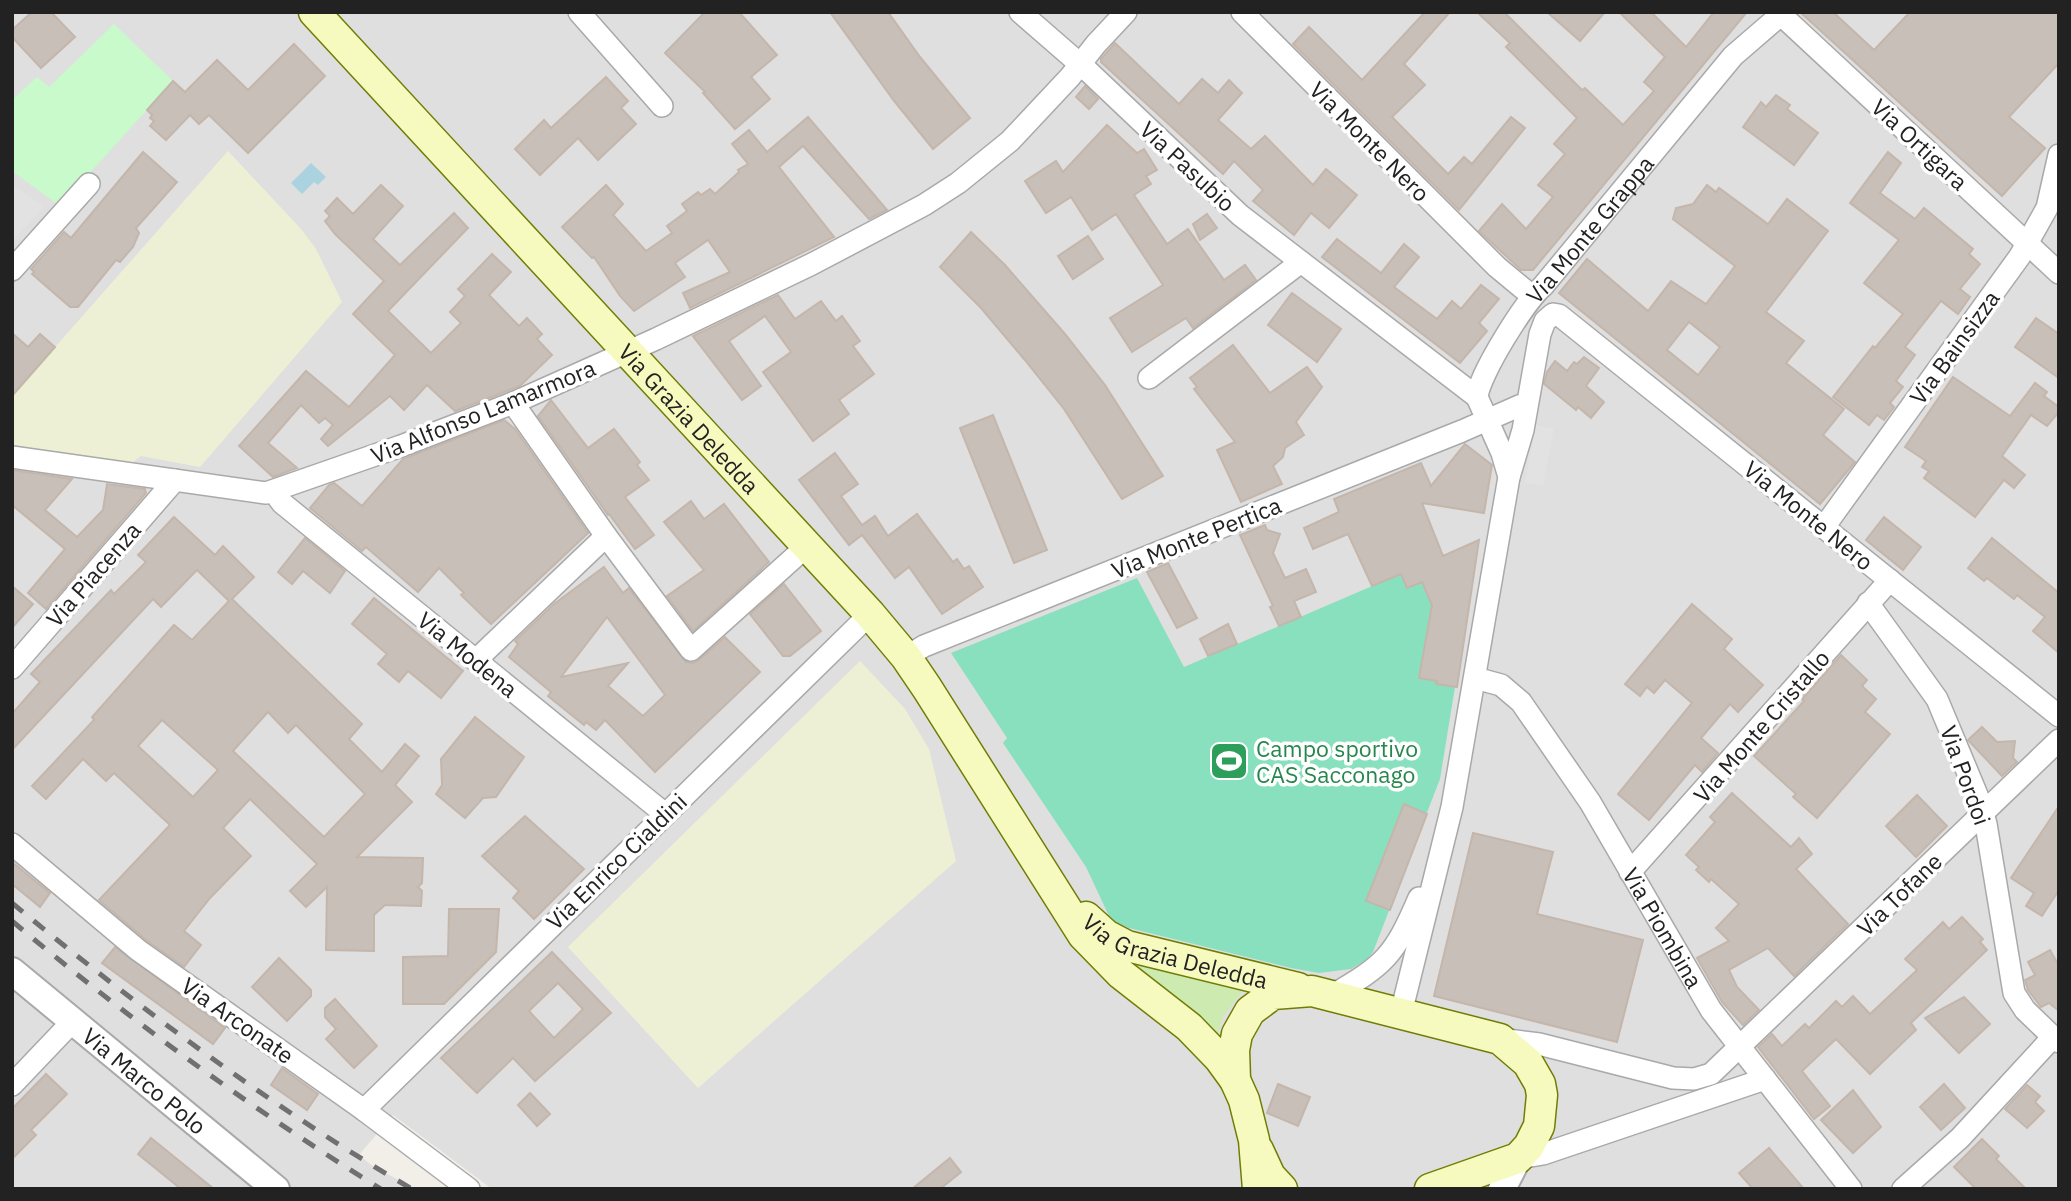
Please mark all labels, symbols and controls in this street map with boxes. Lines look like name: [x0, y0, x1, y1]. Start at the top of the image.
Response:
street label: Via Monte Nero: [1303, 74, 1437, 208]
street label: Via Ortigara: [1865, 92, 1975, 196]
street label: Via Pasubio: [1134, 114, 1242, 218]
street label: Via Monte Grappa: [1519, 149, 1660, 309]
street label: Via Bainsizza: [1902, 284, 2006, 410]
street label: Via Grazia Deledda: [612, 337, 766, 500]
street label: Via Alfonso Lamarmora: [366, 352, 600, 470]
street label: Via Monte Nero: [1738, 454, 1880, 576]
street label: Via Monte Pertica: [1107, 489, 1285, 585]
street label: Via Piacenza: [39, 515, 147, 633]
street label: Via Modena: [412, 604, 524, 704]
street label: Via Monte Cristallo: [1686, 643, 1836, 809]
street label: Via Pordoi: [1934, 721, 1998, 829]
place label: Campo sportivo CAS Sacconago: [1256, 733, 1418, 789]
sports icon: Campo sportivo CAS Sacconago: [1208, 740, 1250, 782]
street label: Via Enrico Cialdini: [539, 786, 693, 936]
street label: Via Tofane: [1850, 846, 1948, 942]
street label: Via Piombina: [1616, 862, 1710, 993]
street label: Via Grazia Deledda: [1077, 906, 1271, 995]
street label: Via Arconate: [176, 970, 300, 1070]
street label: Via Marco Polo: [76, 1021, 213, 1141]

